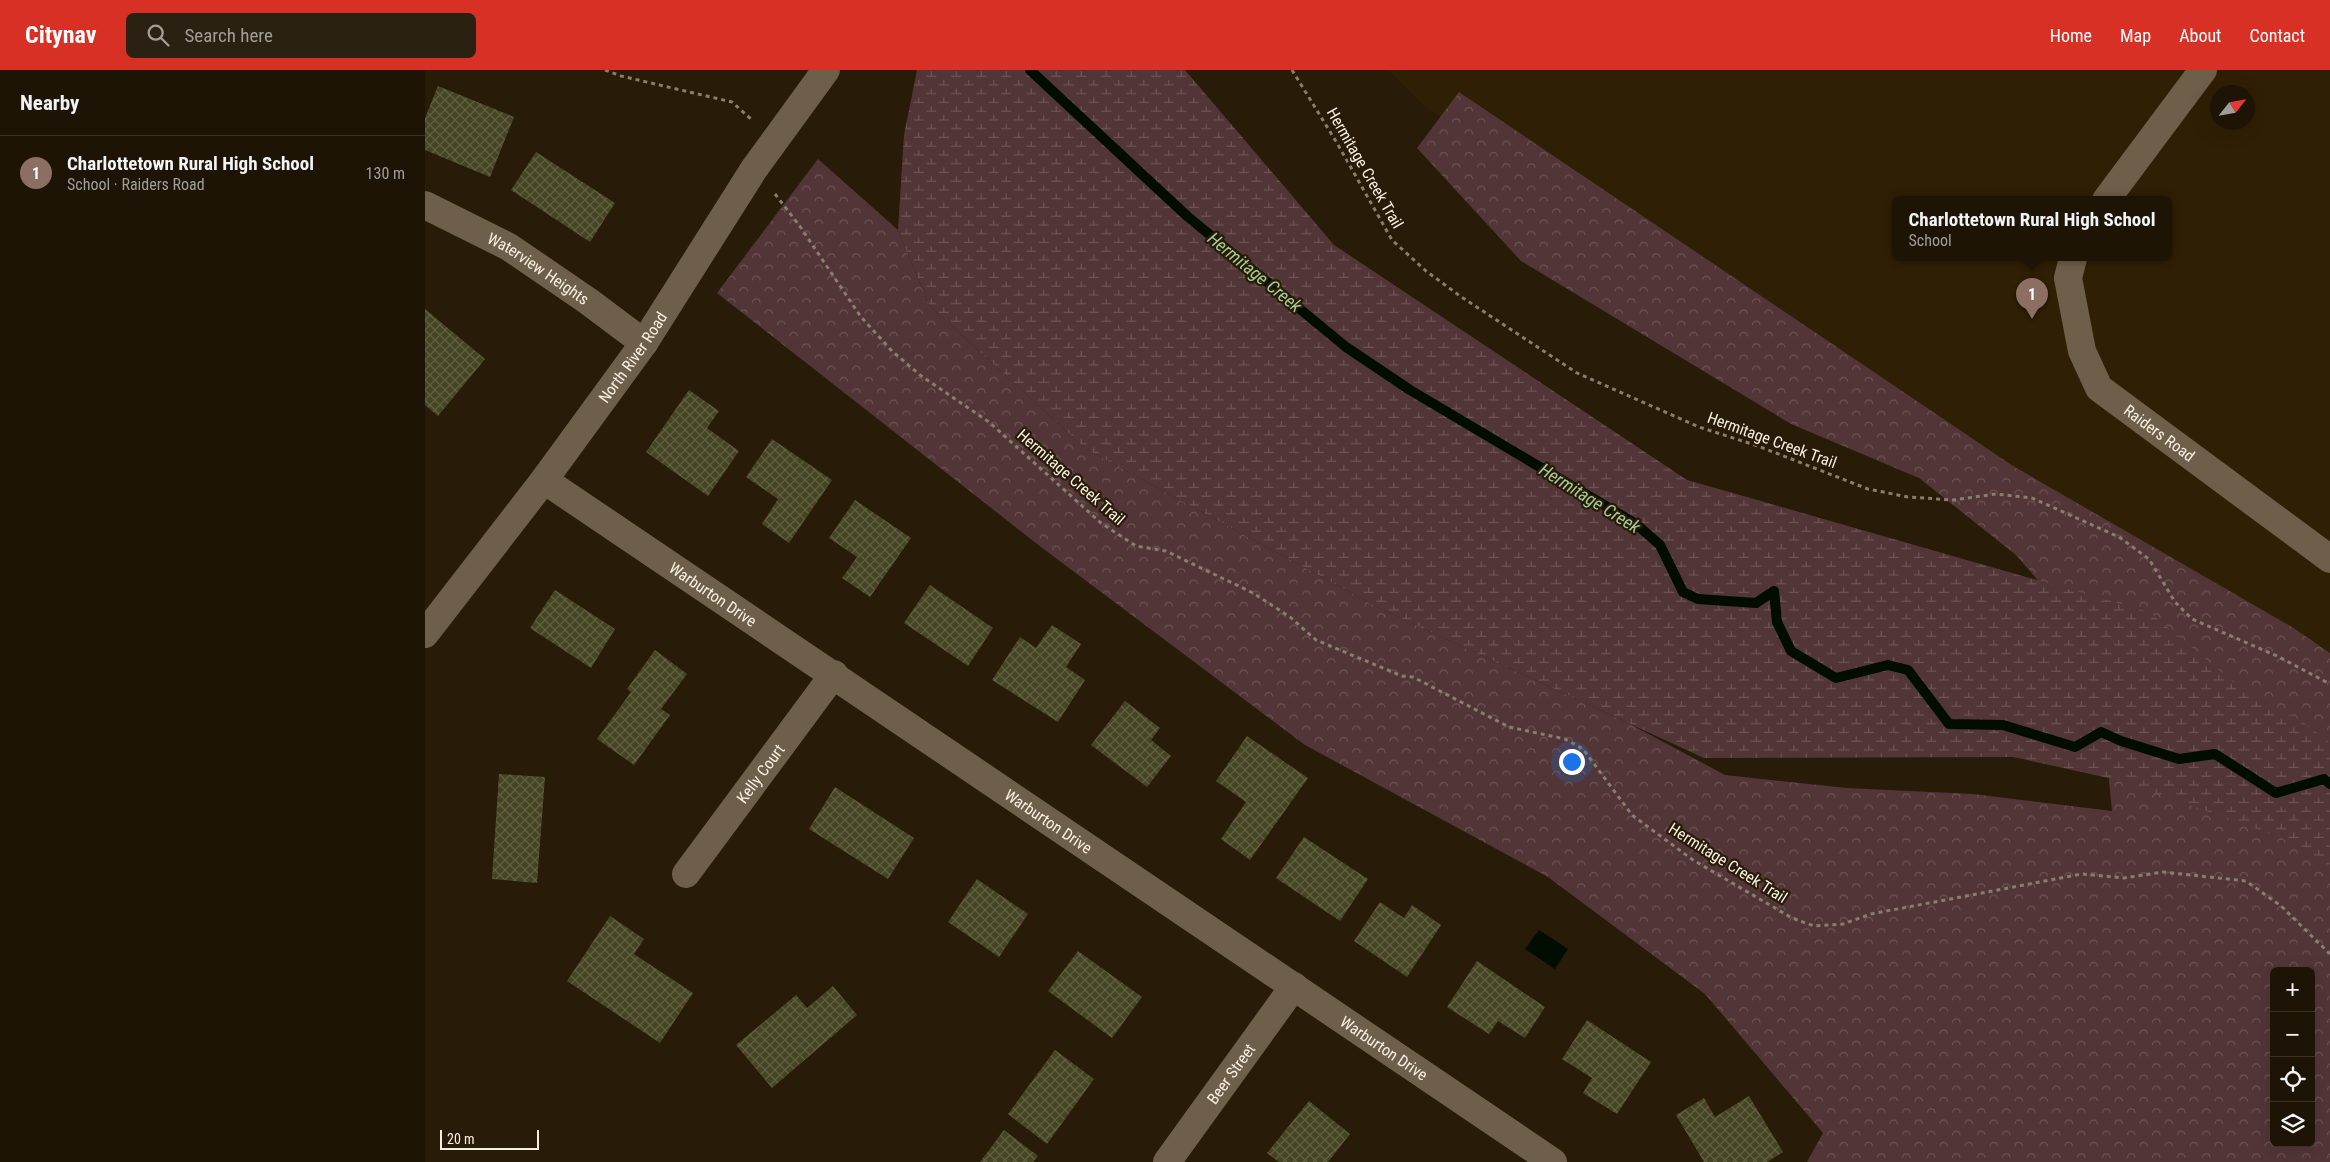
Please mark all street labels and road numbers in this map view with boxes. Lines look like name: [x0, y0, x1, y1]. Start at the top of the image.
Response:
street label: Hermitage Creek Trail: [1323, 104, 1407, 232]
street label: Waterview Heights: [484, 228, 593, 308]
street label: North River Road: [594, 308, 671, 406]
street label: Raiders Road: [2120, 400, 2199, 465]
street label: Hermitage Creek Trail: [1705, 408, 1839, 472]
street label: Hermitage Creek Trail: [1013, 425, 1129, 529]
street label: Warburton Drive: [666, 558, 760, 630]
street label: Kelly Court: [732, 740, 789, 807]
street label: Warburton Drive: [1001, 785, 1096, 857]
street label: Hermitage Creek Trail: [1665, 819, 1791, 907]
street label: Warburton Drive: [1337, 1012, 1431, 1084]
street label: Beer Street: [1203, 1040, 1259, 1107]

